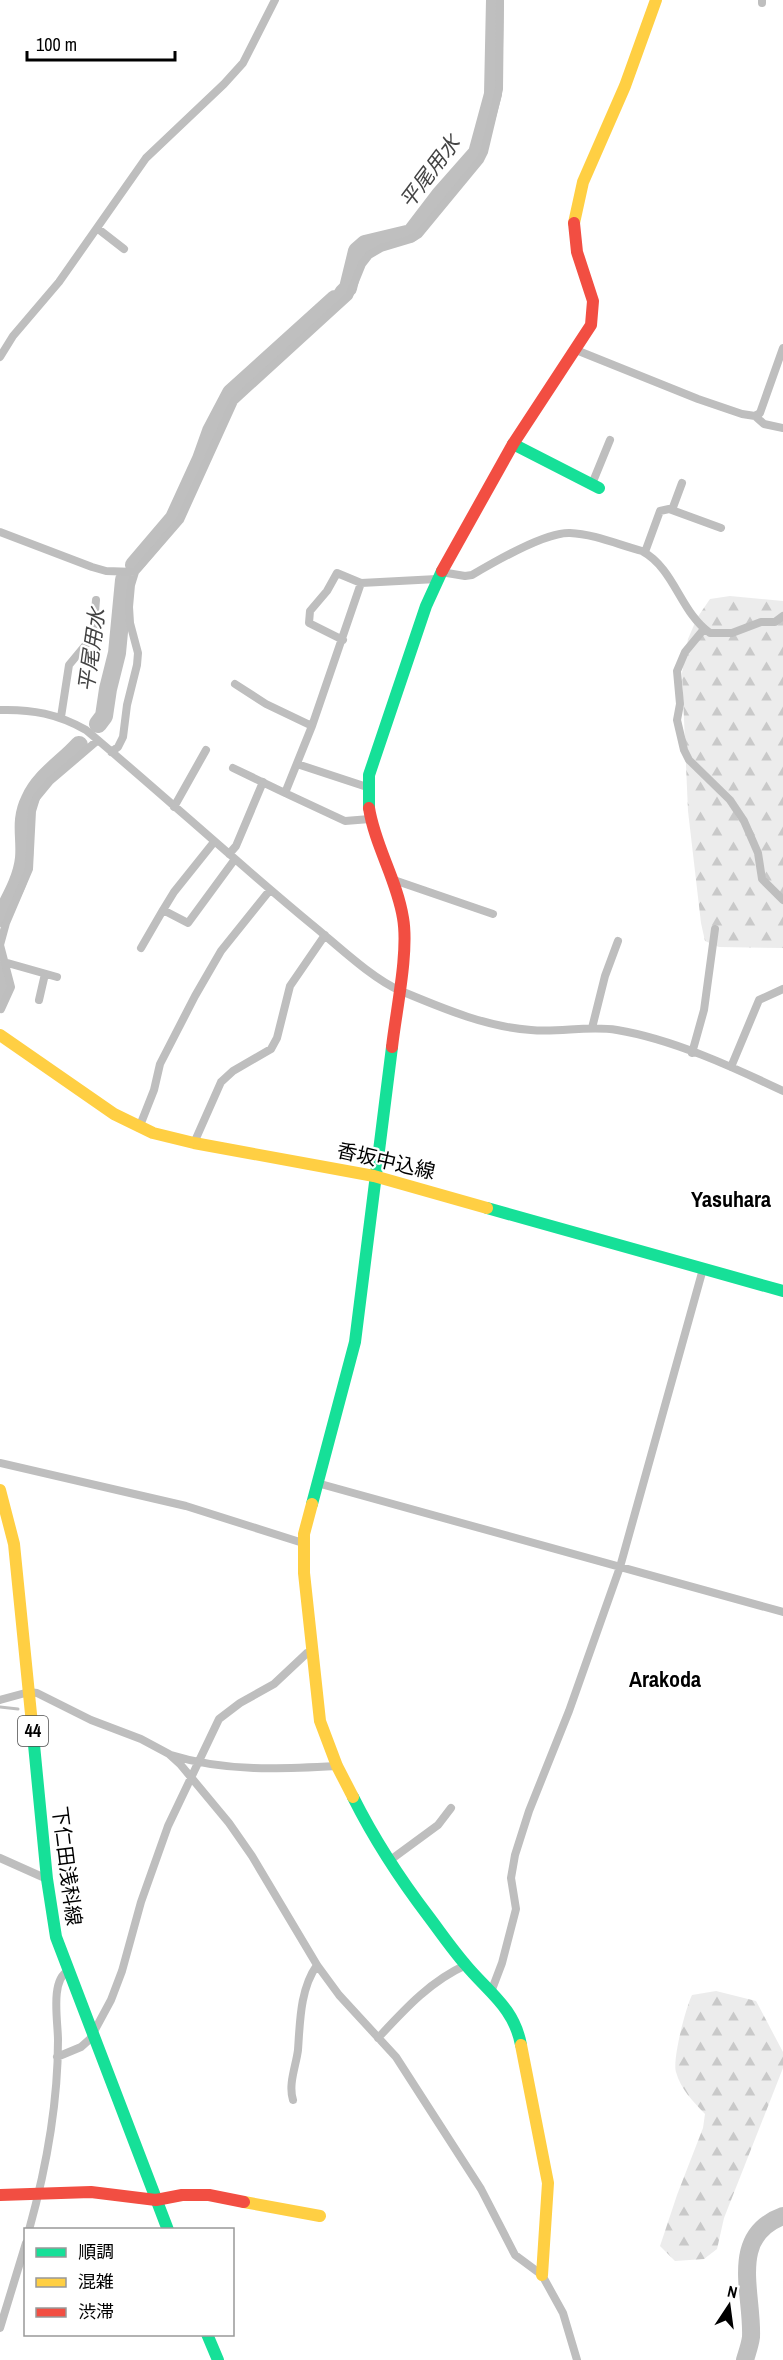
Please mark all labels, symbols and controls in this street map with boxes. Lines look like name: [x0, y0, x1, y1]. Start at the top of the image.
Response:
scale bar: [27, 24, 176, 62]
text: 100 m: [36, 32, 77, 57]
water label: 平尾用水: [393, 128, 468, 214]
water label: 平尾用水: [71, 604, 112, 694]
street label: 香坂中込線: [334, 1136, 438, 1185]
district label: Yasuhara: [691, 1184, 771, 1214]
district label: Arakoda: [629, 1664, 701, 1694]
road number: 44: [18, 1716, 48, 1746]
street label: 下仁田浅科線: [47, 1805, 88, 1927]
legend: [24, 2228, 234, 2336]
text: 順調: [78, 2239, 114, 2264]
text: 混雑: [78, 2269, 114, 2294]
north arrow: [699, 2276, 759, 2336]
text: N: [725, 2280, 739, 2303]
text: 渋滞: [78, 2299, 114, 2324]

